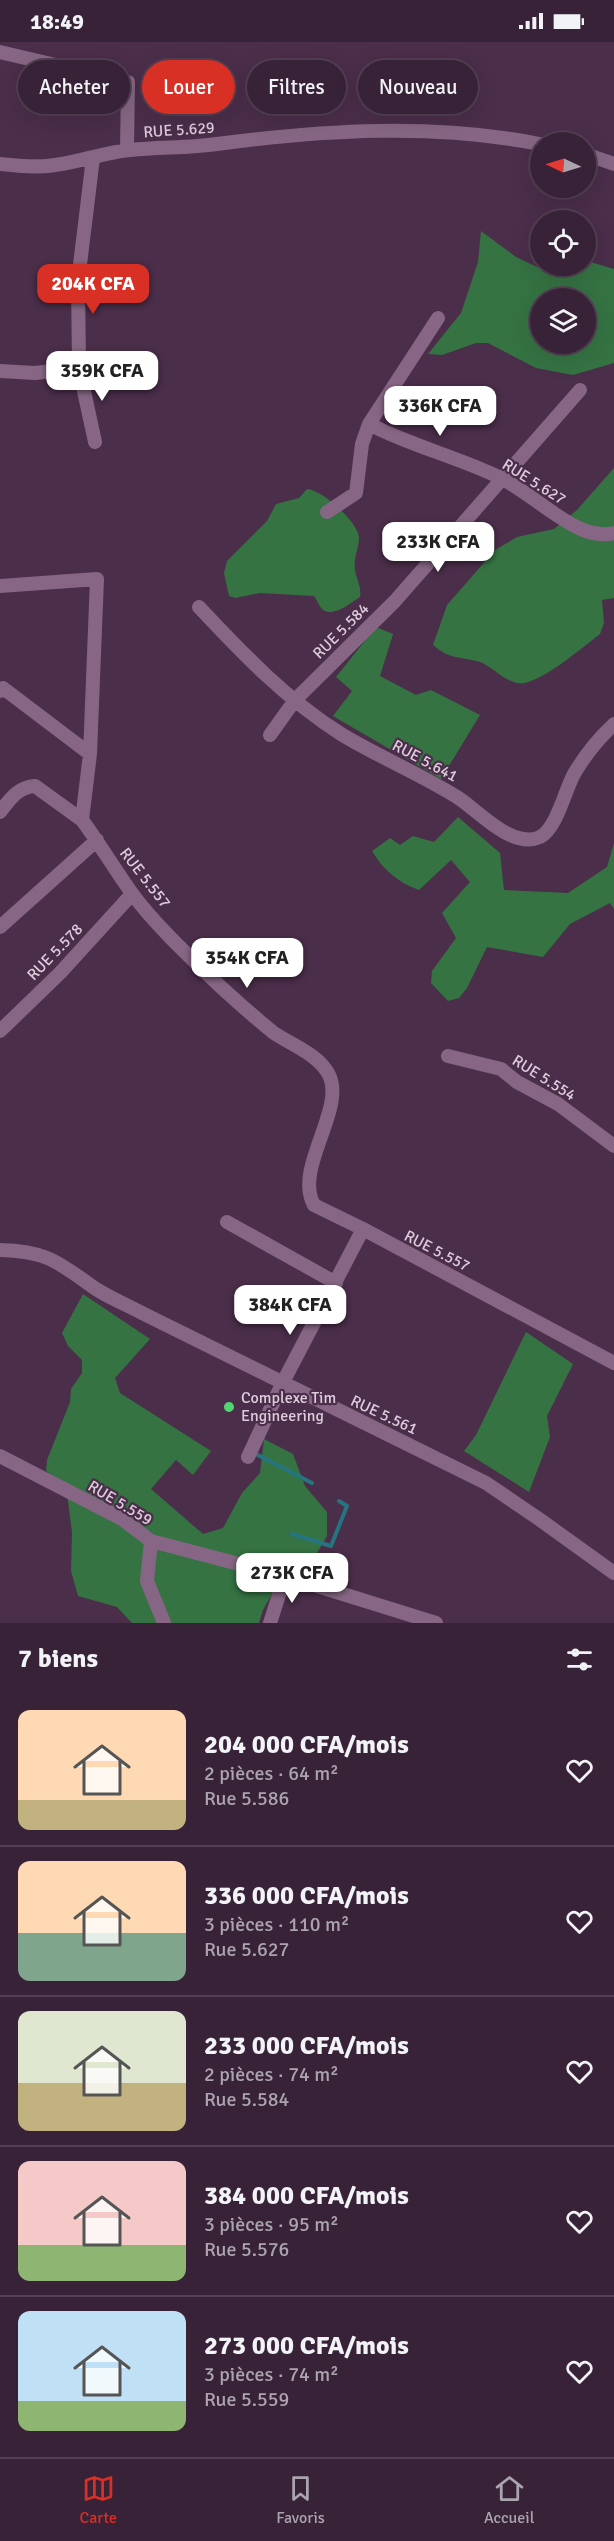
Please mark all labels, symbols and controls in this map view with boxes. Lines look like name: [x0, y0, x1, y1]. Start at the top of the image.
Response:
text: 18:49: [30, 8, 84, 35]
chip: Acheter: [18, 60, 130, 114]
chip: Louer: [142, 60, 235, 114]
chip: Filtres: [247, 60, 346, 114]
chip: Nouveau: [358, 60, 478, 114]
street label: RUE 5.629: [143, 118, 215, 142]
north arrow: [530, 132, 596, 198]
map controls: [530, 132, 596, 354]
button: locate: [530, 210, 596, 276]
pin: 204K CFA: [31, 264, 155, 315]
text: 204K CFA: [51, 271, 135, 296]
button: layers: [530, 288, 596, 354]
pin: 359K CFA: [40, 351, 164, 402]
text: 359K CFA: [60, 358, 144, 383]
pin: 336K CFA: [378, 386, 502, 437]
text: 336K CFA: [398, 393, 482, 418]
street label: RUE 5.627: [498, 455, 570, 509]
pin: 233K CFA: [376, 522, 500, 573]
text: 233K CFA: [396, 529, 480, 554]
street label: RUE 5.584: [309, 598, 374, 663]
street label: RUE 5.641: [389, 735, 461, 787]
street label: RUE 5.557: [115, 844, 175, 912]
street label: RUE 5.578: [23, 919, 87, 985]
pin: 354K CFA: [185, 938, 309, 989]
text: 354K CFA: [205, 945, 289, 970]
street label: RUE 5.554: [508, 1051, 580, 1106]
street label: RUE 5.557: [401, 1226, 473, 1276]
pin: 384K CFA: [228, 1285, 352, 1336]
text: 384K CFA: [248, 1292, 332, 1317]
place label: Complexe Tim Engineering: [241, 1388, 336, 1426]
street label: RUE 5.561: [347, 1391, 421, 1439]
marker: Complexe Tim Engineering: [222, 1400, 236, 1414]
street label: RUE 5.559: [84, 1476, 156, 1530]
pin: 273K CFA: [230, 1553, 354, 1604]
text: 273K CFA: [250, 1560, 334, 1585]
text: 7 biens: [18, 1643, 98, 1675]
icon: filters: [563, 1643, 596, 1676]
text: 204 000 CFA/mois: [204, 1729, 409, 1761]
icon: home: [66, 1734, 138, 1806]
icon: heart: [563, 1754, 596, 1787]
text: 2 pièces · 64 m²: [204, 1761, 339, 1786]
text: Rue 5.586: [204, 1786, 289, 1811]
text: 336 000 CFA/mois: [204, 1880, 409, 1912]
icon: home: [66, 1885, 138, 1957]
icon: heart: [563, 1905, 596, 1938]
text: 3 pièces · 110 m²: [204, 1912, 349, 1937]
text: Rue 5.627: [204, 1937, 289, 1962]
text: 233 000 CFA/mois: [204, 2030, 409, 2062]
icon: home: [66, 2035, 138, 2107]
icon: heart: [563, 2055, 596, 2088]
text: 2 pièces · 74 m²: [204, 2062, 339, 2087]
text: Rue 5.584: [204, 2087, 289, 2112]
text: 384 000 CFA/mois: [204, 2180, 409, 2212]
icon: home: [66, 2185, 138, 2257]
icon: heart: [563, 2205, 596, 2238]
text: 3 pièces · 95 m²: [204, 2212, 339, 2237]
text: Rue 5.576: [204, 2237, 289, 2262]
text: 273 000 CFA/mois: [204, 2330, 409, 2362]
icon: home: [66, 2335, 138, 2407]
icon: heart: [563, 2355, 596, 2388]
text: 3 pièces · 74 m²: [204, 2362, 339, 2387]
text: Rue 5.559: [204, 2387, 289, 2412]
tab: Carte: [80, 2472, 117, 2528]
tab: Favoris: [276, 2472, 325, 2528]
tab: Accueil: [484, 2472, 534, 2528]

